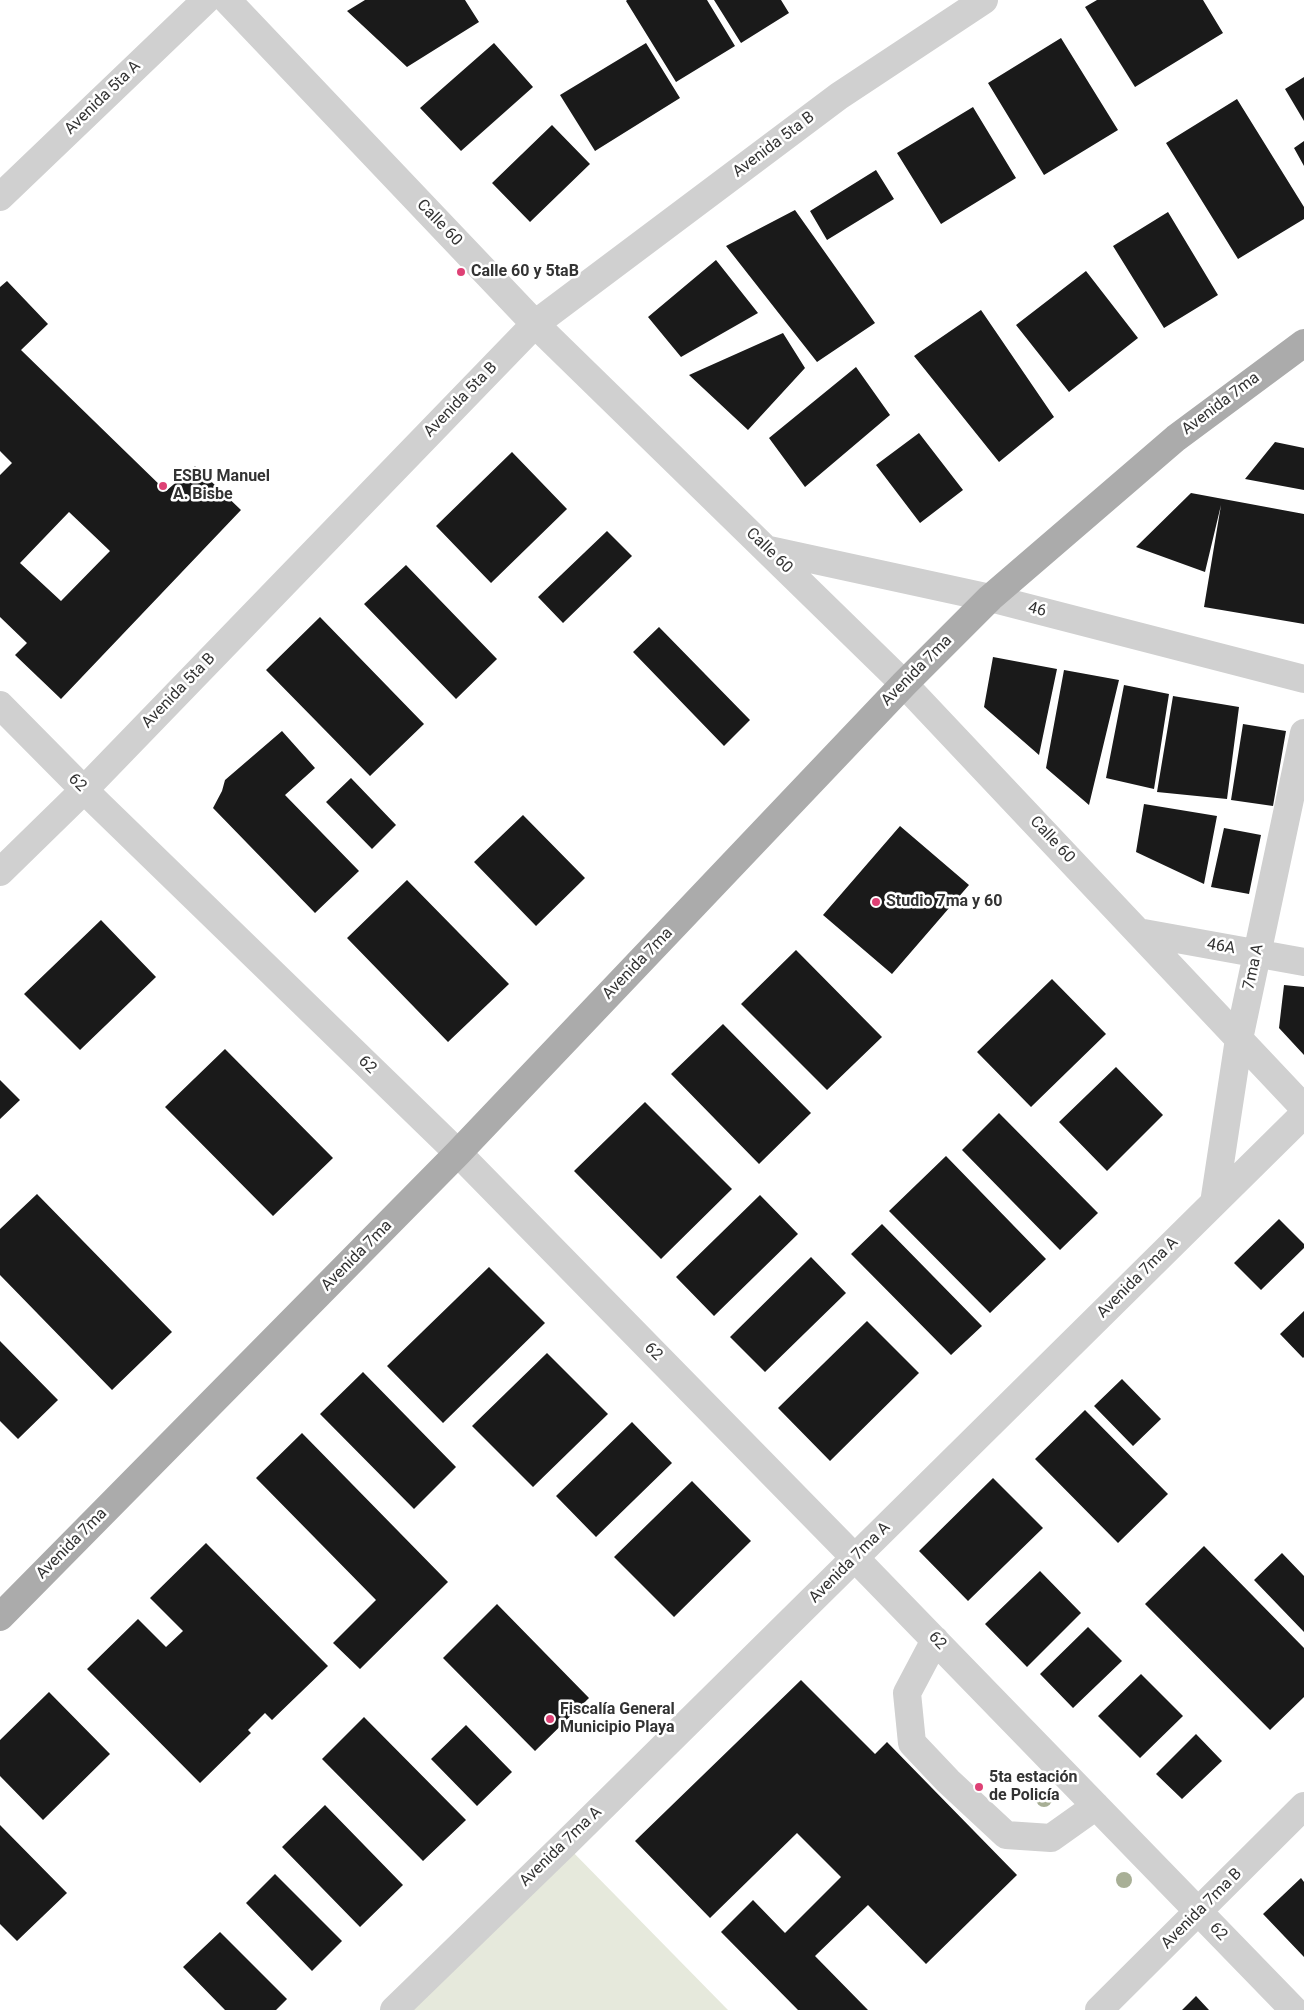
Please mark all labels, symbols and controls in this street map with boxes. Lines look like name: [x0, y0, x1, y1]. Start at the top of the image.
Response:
street label: Avenida 5ta A: [61, 57, 145, 139]
street label: Avenida 5ta B: [729, 108, 819, 182]
street label: Calle 60: [412, 196, 466, 250]
place label: Calle 60 y 5taB: [471, 262, 579, 282]
marker: Calle 60 y 5taB: [455, 266, 467, 278]
street label: Avenida 5ta B: [420, 358, 502, 442]
street label: Avenida 7ma: [1178, 369, 1264, 439]
place label: ESBU Manuel A. Bisbe: [173, 467, 270, 505]
marker: ESBU Manuel A. Bisbe: [157, 480, 169, 492]
street label: Calle 60: [742, 524, 796, 578]
street label: 46: [1026, 599, 1048, 621]
street label: Avenida 7ma: [878, 632, 956, 710]
street label: Avenida 5ta B: [138, 649, 220, 733]
street label: 62: [64, 770, 90, 796]
street label: Calle 60: [1025, 812, 1079, 868]
place label: Studio 7ma y 60: [886, 892, 1002, 912]
marker: Studio 7ma y 60: [870, 896, 882, 908]
street label: Avenida 7ma: [599, 924, 677, 1004]
street label: 46A: [1205, 935, 1237, 959]
street label: 7ma A: [1240, 942, 1268, 992]
street label: 62: [354, 1052, 380, 1078]
street label: Avenida 7ma: [318, 1217, 396, 1295]
street label: Avenida 7ma A: [1093, 1233, 1183, 1323]
street label: 62: [640, 1339, 666, 1365]
street label: Avenida 7ma: [33, 1505, 111, 1583]
street label: Avenida 7ma A: [805, 1518, 895, 1608]
street label: 62: [924, 1628, 950, 1654]
place label: Fiscalía General Municipio Playa: [560, 1700, 675, 1738]
marker: Fiscalía General Municipio Playa: [544, 1713, 556, 1725]
place label: 5ta estación de Policía: [989, 1768, 1078, 1806]
marker: 5ta estación de Policía: [973, 1781, 985, 1793]
street label: Avenida 7ma A: [516, 1803, 606, 1891]
street label: Avenida 7ma B: [1158, 1865, 1246, 1953]
street label: 62: [1205, 1919, 1231, 1945]

